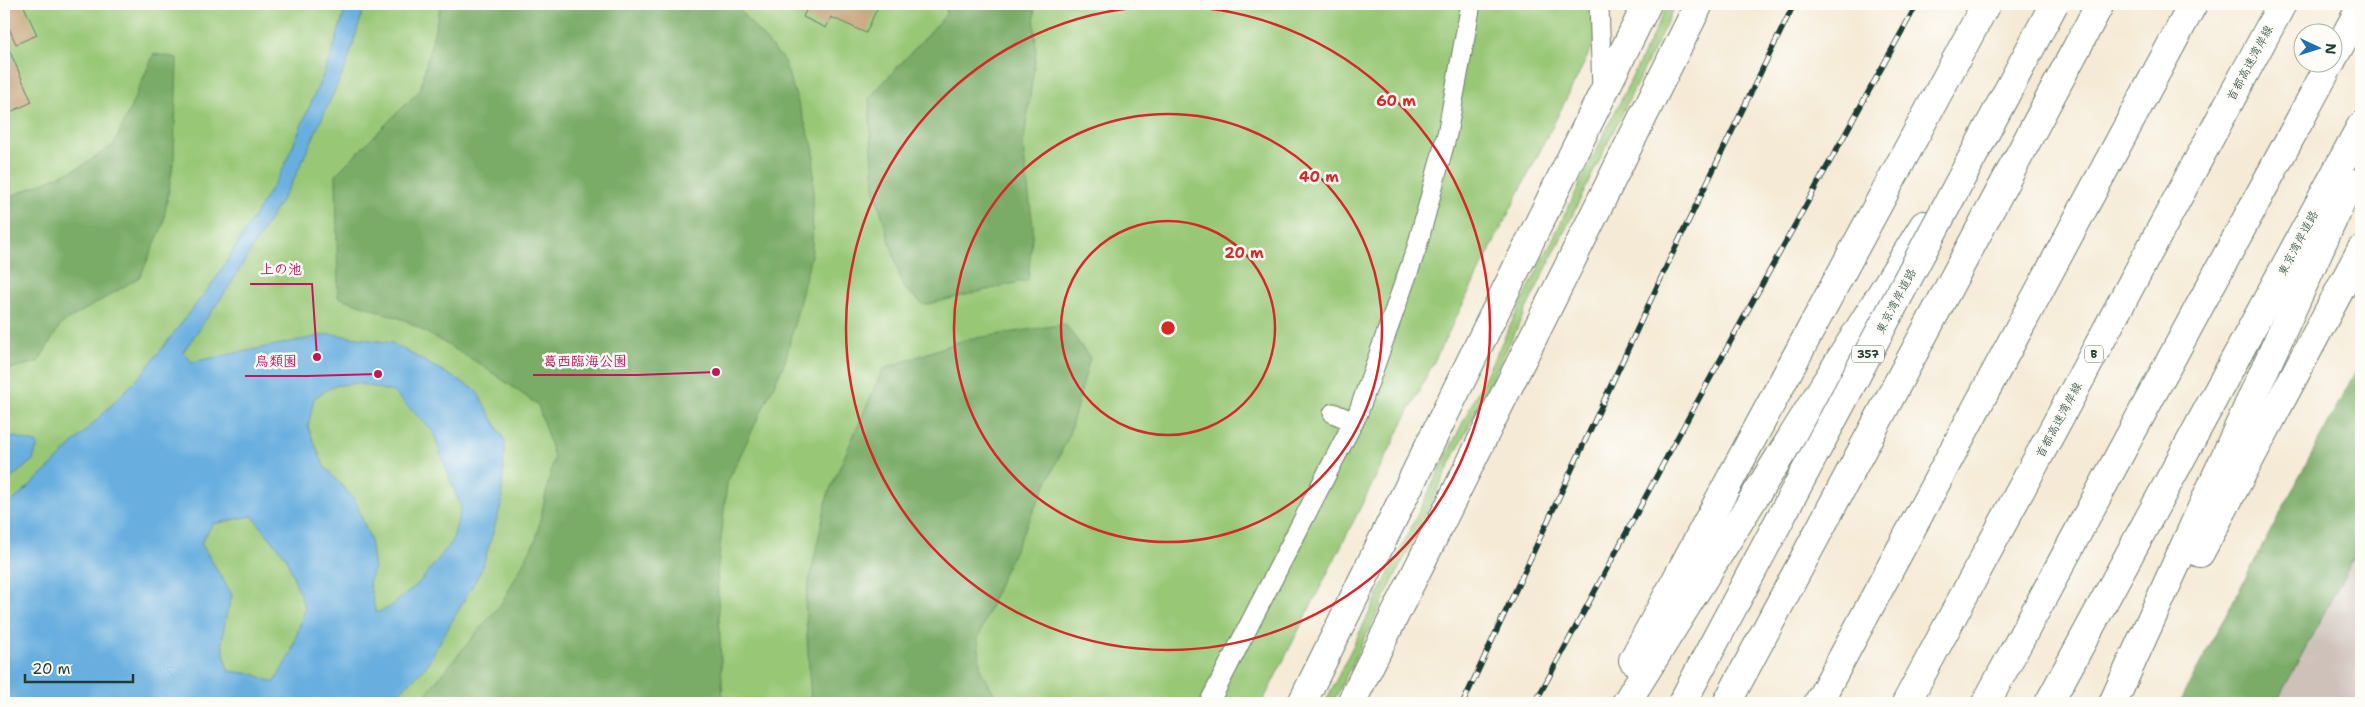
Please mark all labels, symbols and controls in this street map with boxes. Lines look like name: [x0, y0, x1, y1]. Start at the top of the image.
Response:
street label: 首都高速湾岸線: [2223, 22, 2277, 104]
north arrow: [2292, 22, 2342, 72]
text: N: [2322, 43, 2340, 55]
text: 60 m: [1376, 91, 1416, 111]
text: 40 m: [1299, 167, 1339, 187]
street label: 東京湾岸道路: [2274, 207, 2322, 279]
text: 20 m: [1224, 243, 1264, 263]
callout: 上の池: [250, 255, 312, 284]
text: 上の池: [260, 260, 302, 278]
street label: 東京湾岸道路: [1872, 265, 1920, 337]
centre of rings: [1159, 319, 1177, 337]
callout: 葛西臨海公園: [533, 346, 637, 375]
road number: 357: [1852, 346, 1884, 362]
road number: B: [2085, 346, 2103, 362]
callout: 鳥類園: [245, 347, 307, 376]
text: 鳥類園: [255, 352, 297, 370]
text: 葛西臨海公園: [543, 352, 627, 370]
street label: 首都高速湾岸線: [2032, 379, 2086, 461]
scale bar: [25, 652, 132, 684]
text: 20 m: [32, 659, 71, 679]

